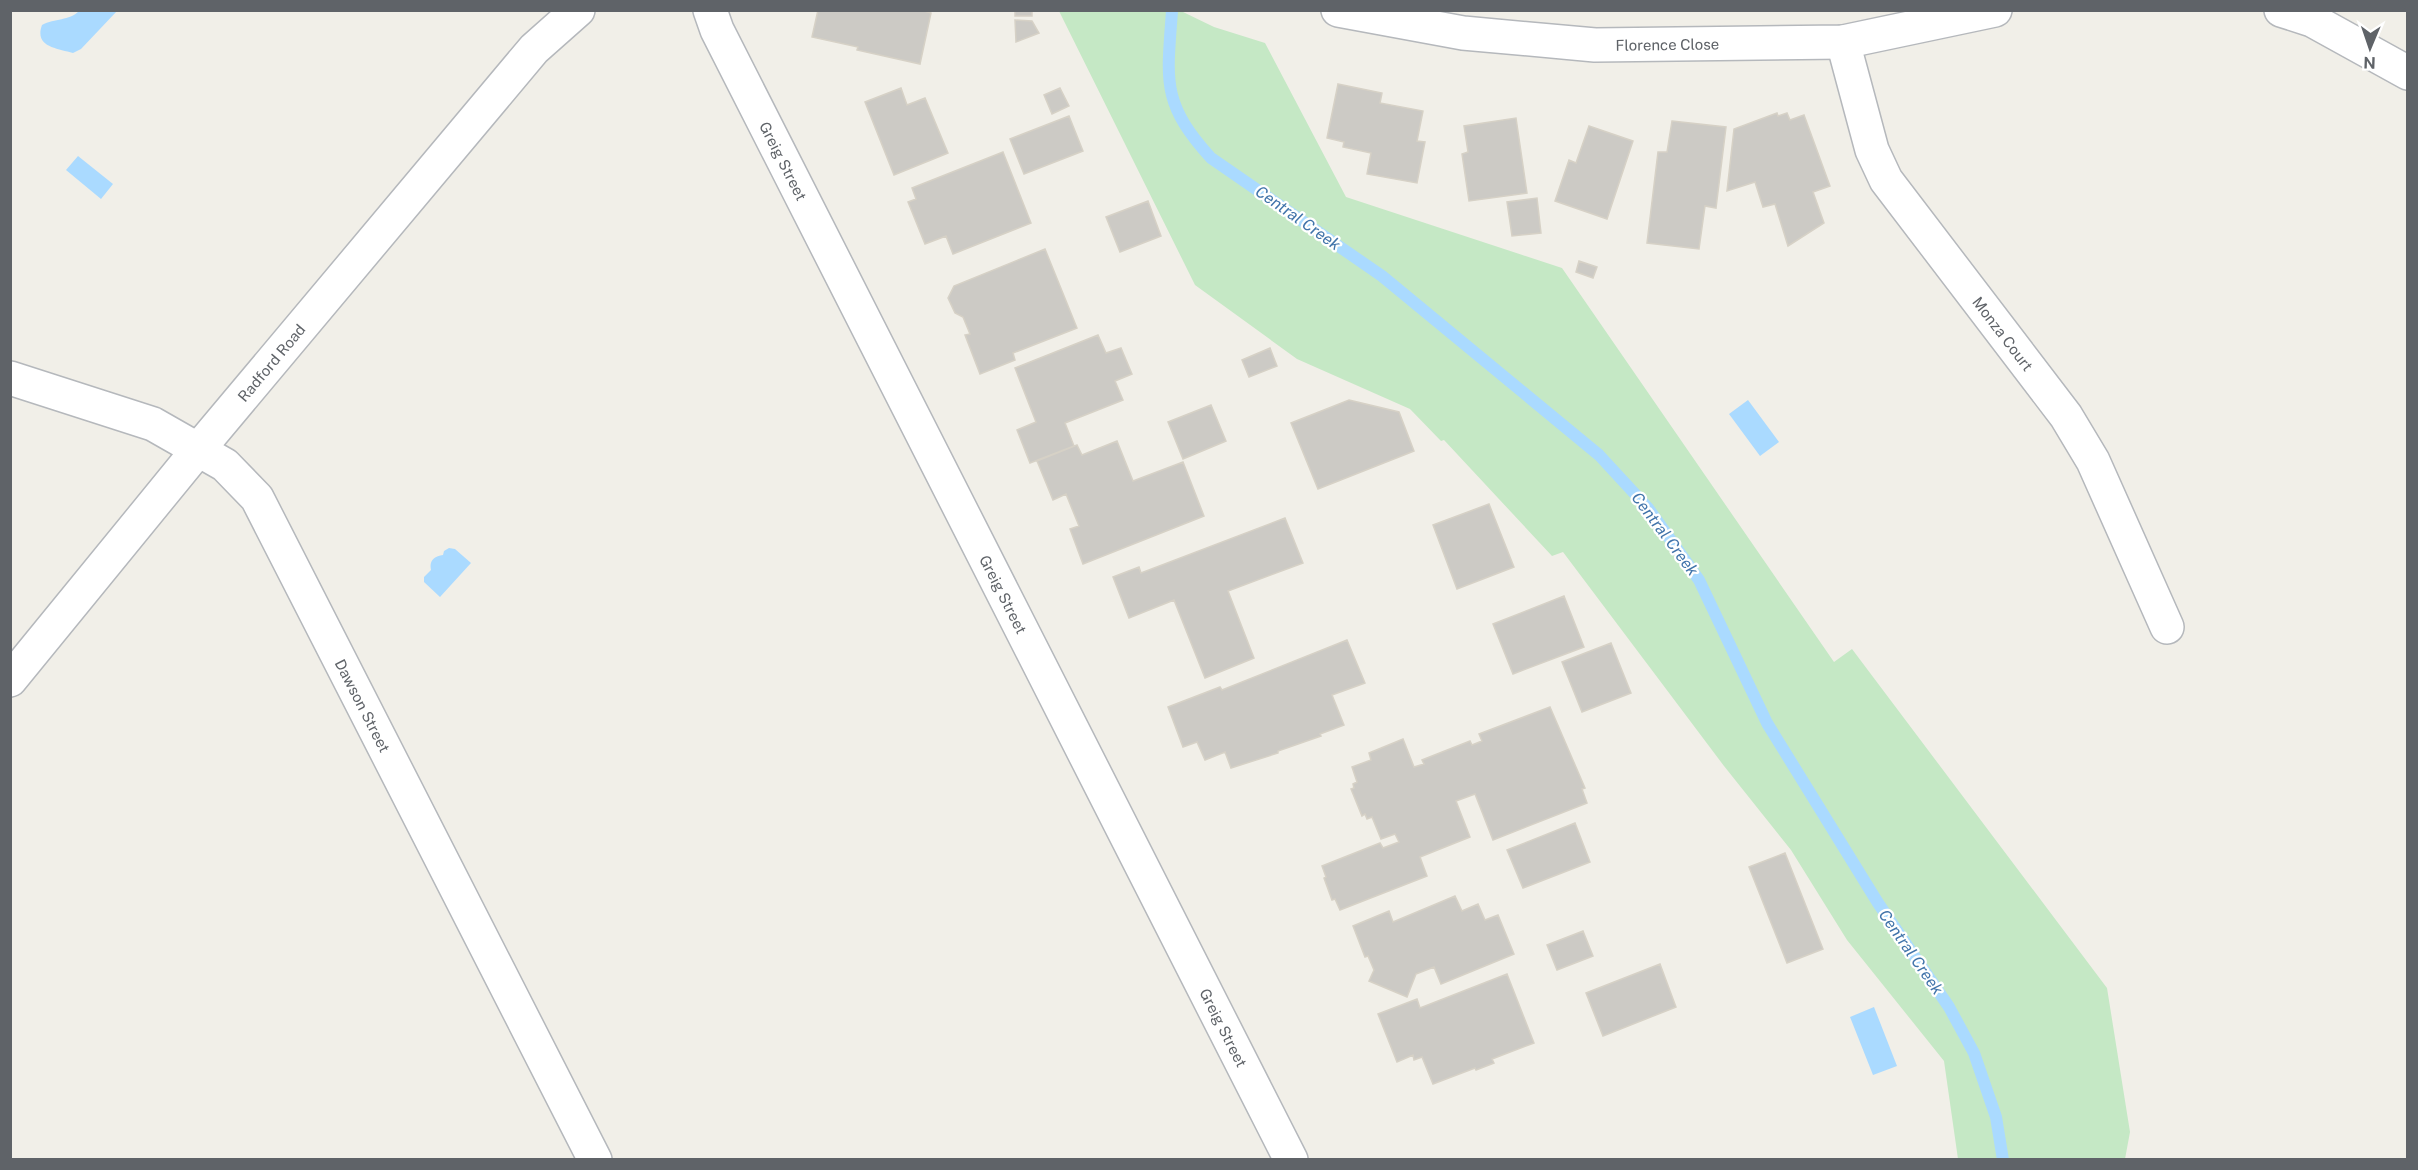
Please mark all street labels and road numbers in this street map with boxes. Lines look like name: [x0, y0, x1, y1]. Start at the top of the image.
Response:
street label: Florence Close: [1615, 35, 1719, 53]
street label: Greig Street: [756, 119, 811, 203]
street label: Monza Court: [1969, 293, 2037, 374]
street label: Radford Road: [234, 321, 308, 405]
street label: Greig Street: [977, 552, 1031, 636]
street label: Dawson Street: [332, 656, 394, 755]
street label: Greig Street: [1197, 985, 1251, 1070]

